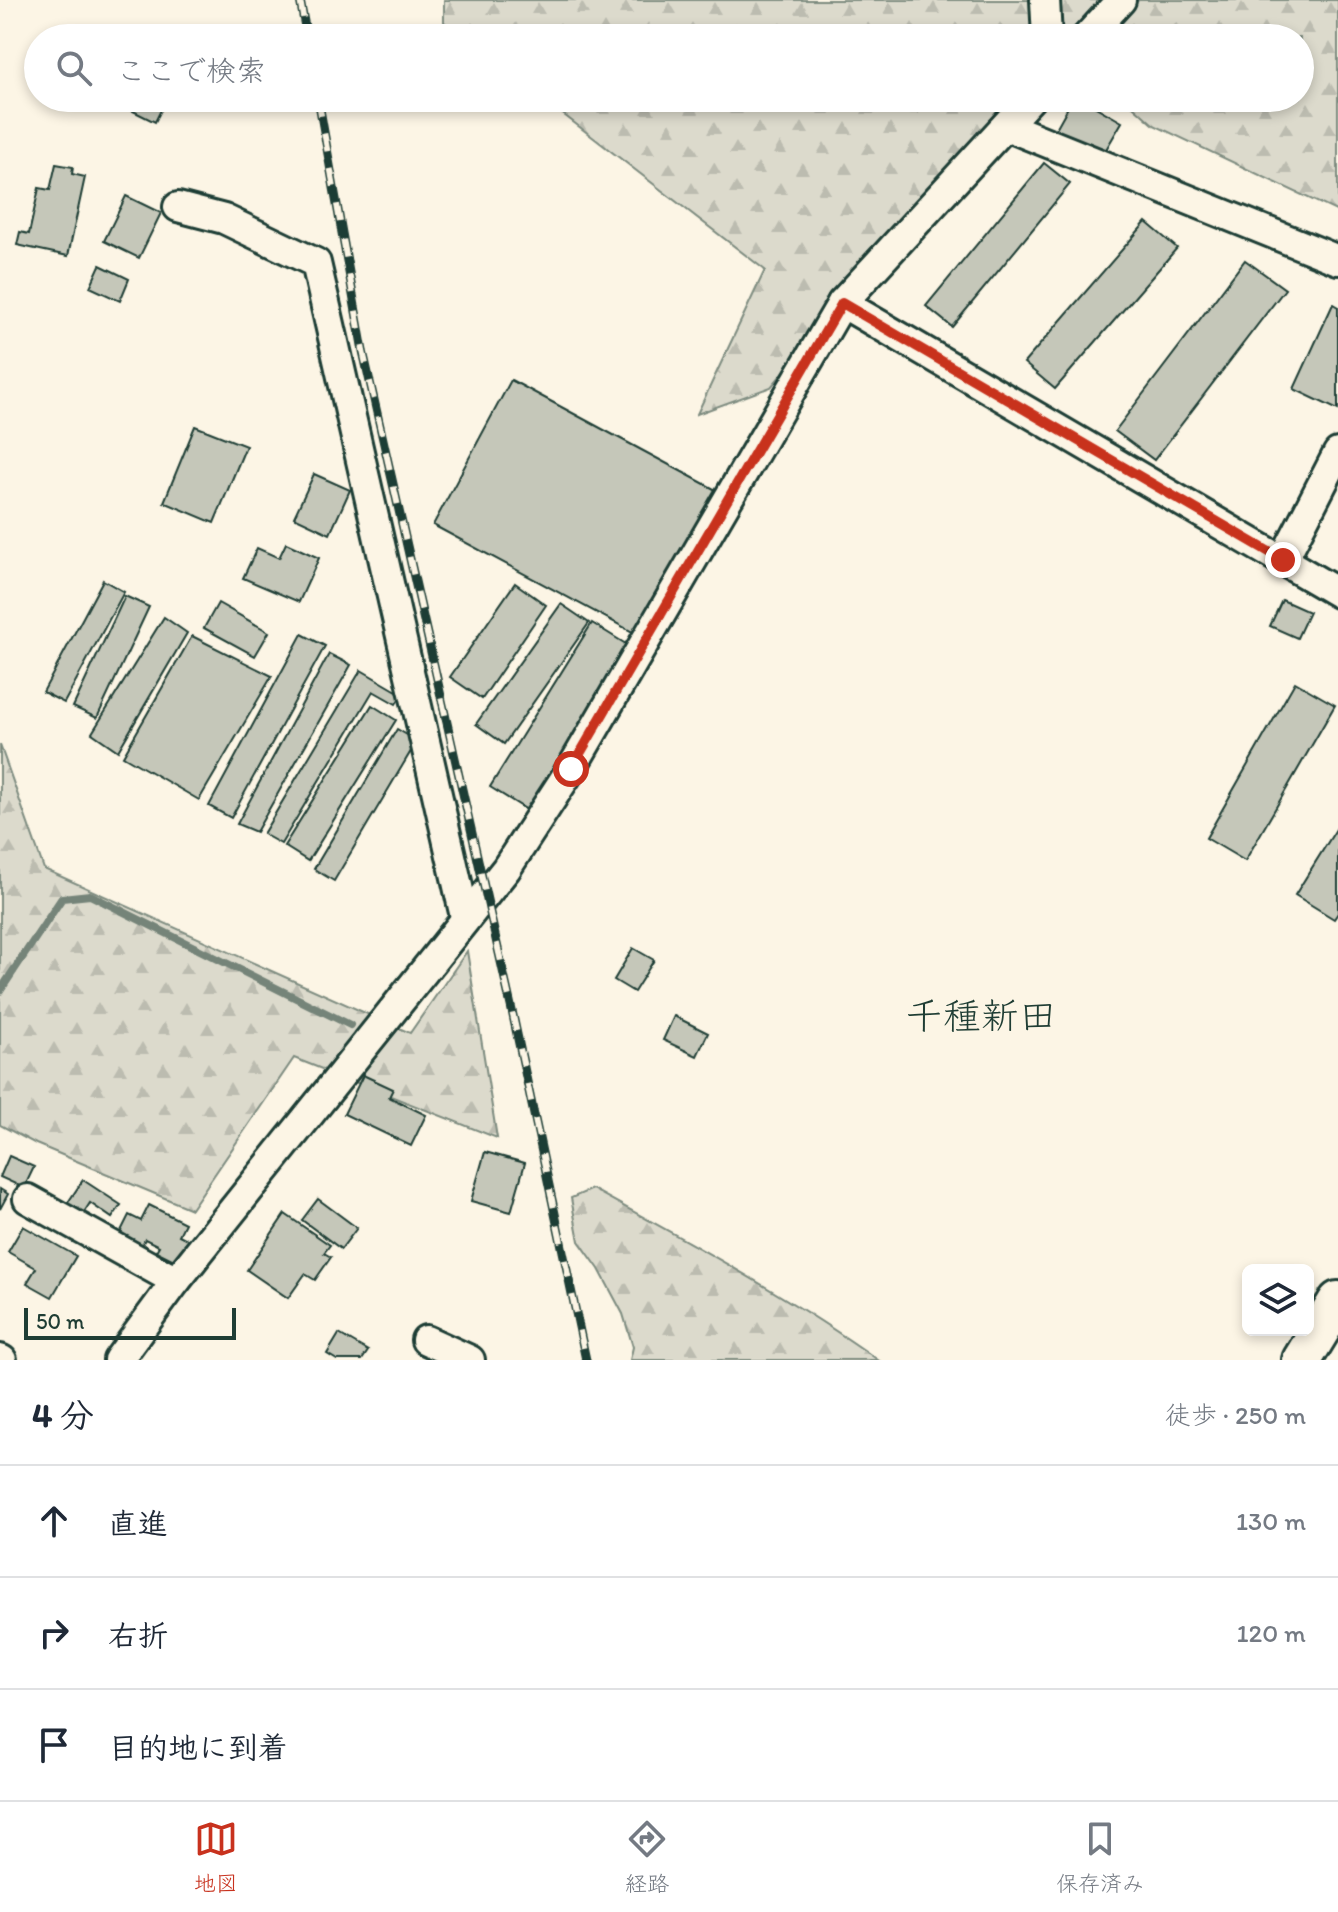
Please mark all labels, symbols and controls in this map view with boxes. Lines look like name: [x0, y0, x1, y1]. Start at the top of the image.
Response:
search box: [24, 24, 1314, 112]
icon: search: [52, 46, 96, 90]
text: ここで検索: [116, 52, 266, 89]
route end: [1265, 542, 1301, 578]
route start: [553, 751, 589, 787]
district label: 千種新田: [905, 993, 1057, 1039]
map controls: [1242, 1264, 1314, 1336]
button: layers: [1242, 1264, 1314, 1336]
scale bar: [24, 1304, 236, 1340]
text: 50 m: [36, 1308, 85, 1335]
text: 4 分: [32, 1395, 94, 1436]
text: 徒歩 · 250 m: [1165, 1399, 1306, 1431]
icon: ahead: [32, 1499, 76, 1543]
text: 直進: [108, 1505, 168, 1542]
text: 130 m: [1236, 1505, 1306, 1537]
icon: right: [32, 1611, 76, 1655]
text: 右折: [108, 1617, 168, 1654]
text: 120 m: [1237, 1617, 1306, 1649]
icon: arrive: [32, 1723, 76, 1767]
text: 目的地に到着: [108, 1729, 288, 1766]
tab: 地図: [194, 1817, 238, 1897]
tab: 経路: [625, 1817, 669, 1897]
tab: 保存済み: [1056, 1817, 1144, 1897]

